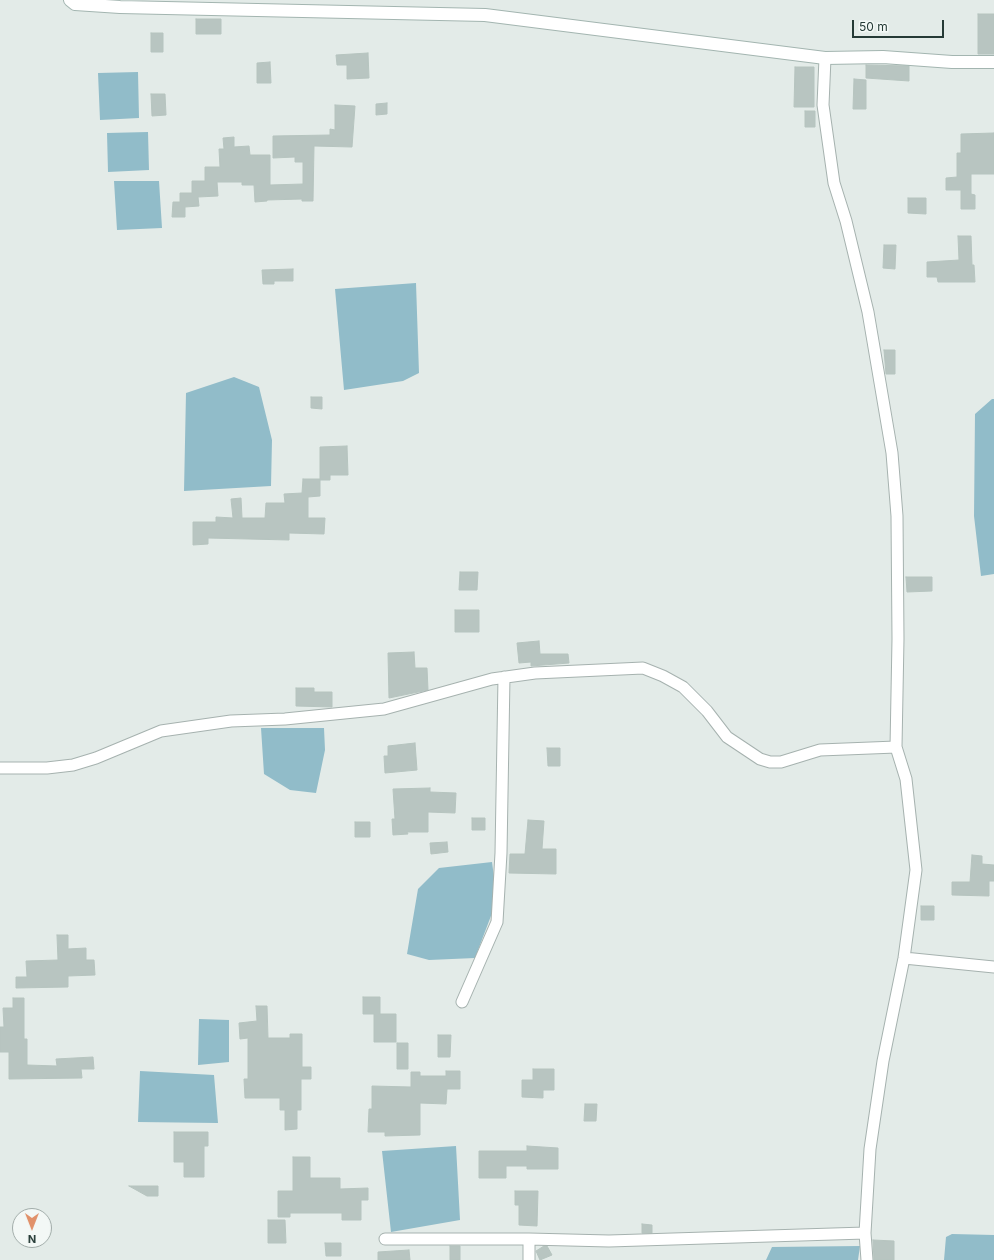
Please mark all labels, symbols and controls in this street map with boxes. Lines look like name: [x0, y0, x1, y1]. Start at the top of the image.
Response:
scale bar: [854, 12, 946, 38]
text: 50 m: [859, 19, 888, 34]
north arrow: [12, 1208, 52, 1248]
text: N: [28, 1232, 36, 1246]

